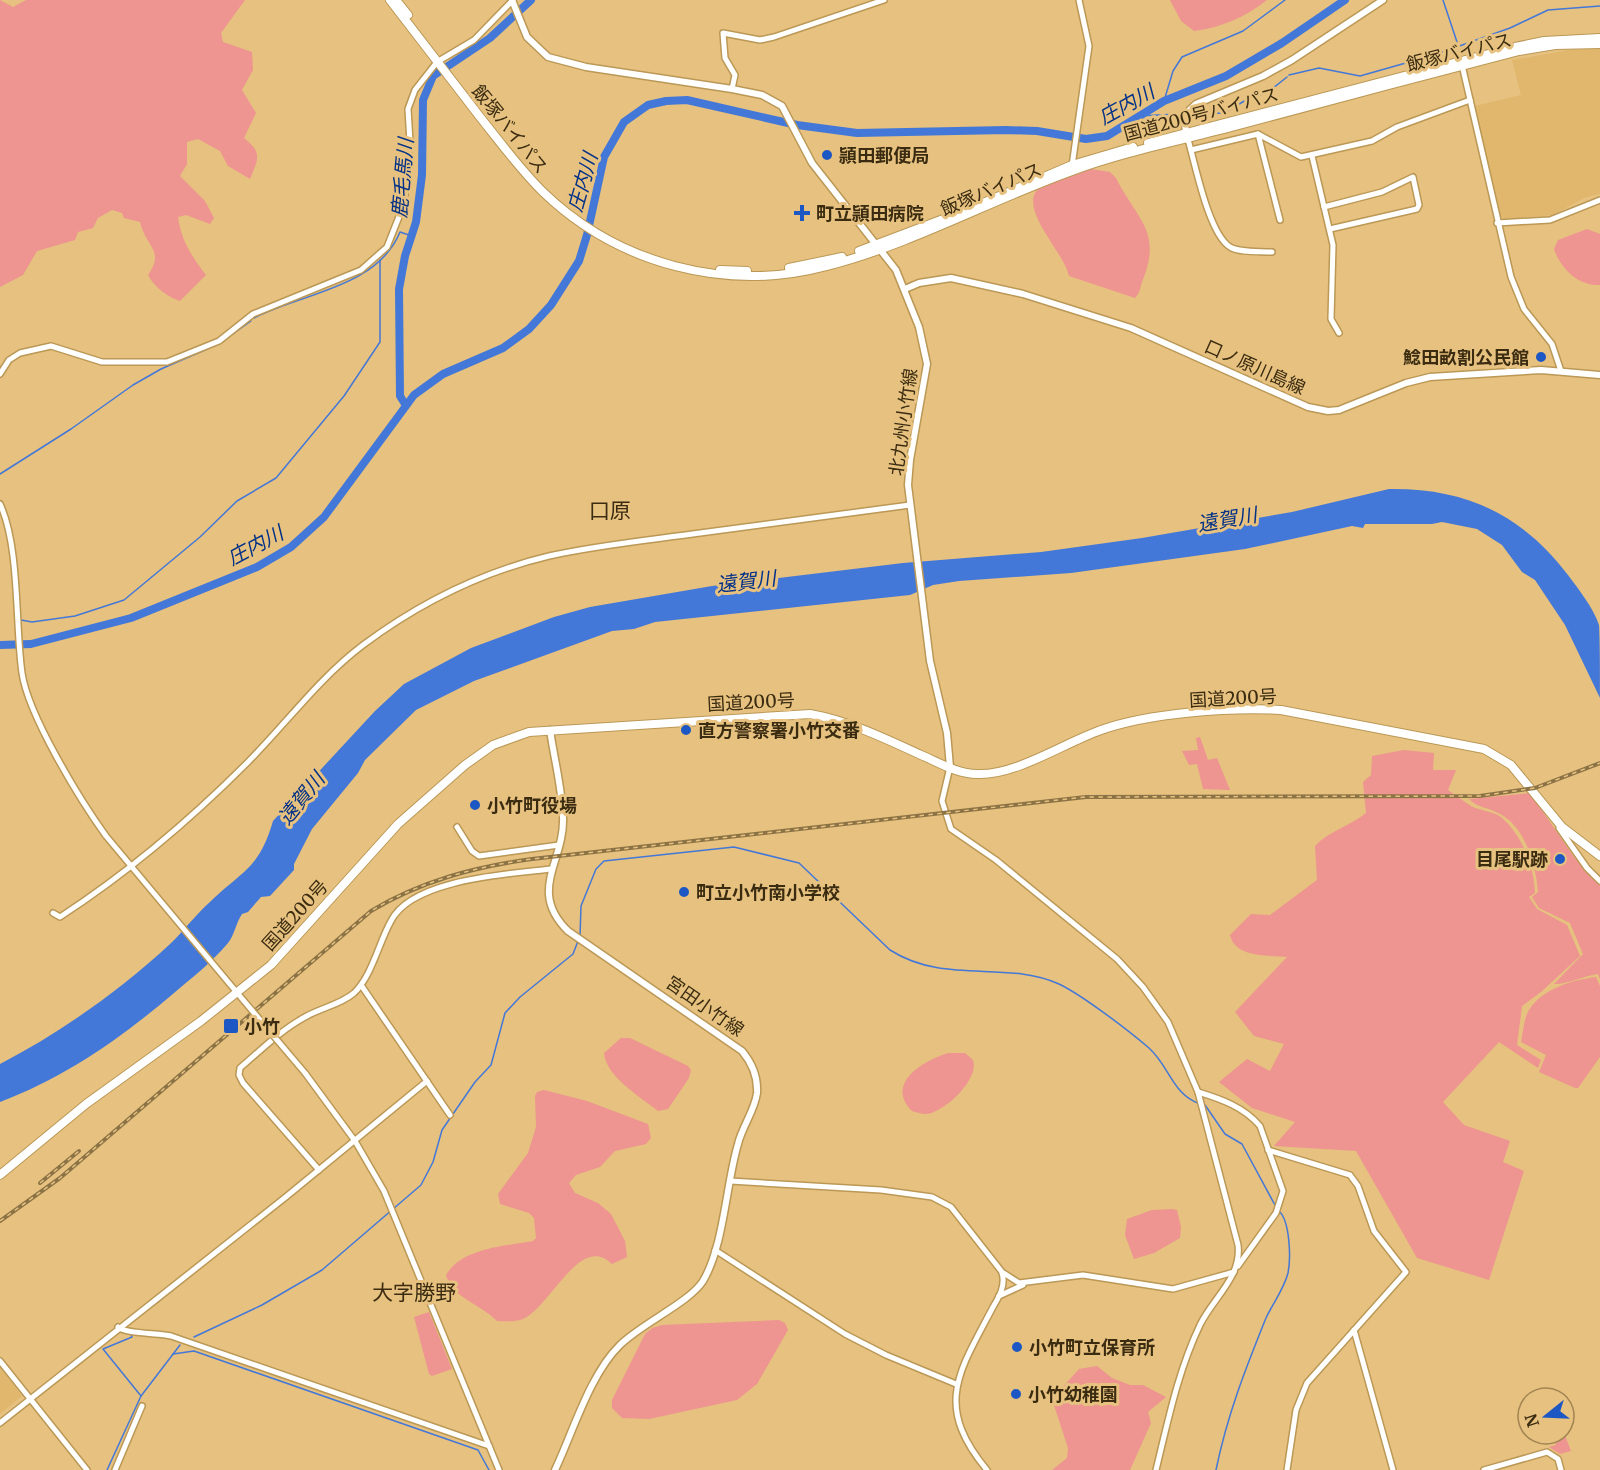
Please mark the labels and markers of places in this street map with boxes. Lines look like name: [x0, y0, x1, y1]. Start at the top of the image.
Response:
place label: 頴田郵便局: [839, 144, 929, 167]
marker: 頴田郵便局: [820, 148, 834, 162]
place label: 町立頴田病院: [816, 202, 924, 225]
marker: 町立頴田病院: [793, 204, 811, 222]
place label: 鯰田畝割公民館: [1403, 346, 1529, 369]
marker: 鯰田畝割公民館: [1534, 350, 1548, 364]
place label: 直方警察署小竹交番: [698, 719, 860, 742]
marker: 直方警察署小竹交番: [679, 723, 693, 737]
place label: 小竹町役場: [487, 794, 577, 817]
marker: 小竹町役場: [468, 798, 482, 812]
place label: 目尾駅跡: [1476, 848, 1548, 871]
marker: 目尾駅跡: [1553, 852, 1567, 866]
place label: 町立小竹南小学校: [696, 881, 840, 904]
marker: 町立小竹南小学校: [677, 885, 691, 899]
place label: 小竹: [244, 1015, 280, 1038]
marker: 小竹: [222, 1017, 240, 1035]
place label: 小竹町立保育所: [1029, 1336, 1155, 1359]
marker: 小竹町立保育所: [1010, 1340, 1024, 1354]
place label: 小竹幼稚園: [1028, 1383, 1118, 1406]
marker: 小竹幼稚園: [1009, 1387, 1023, 1401]

